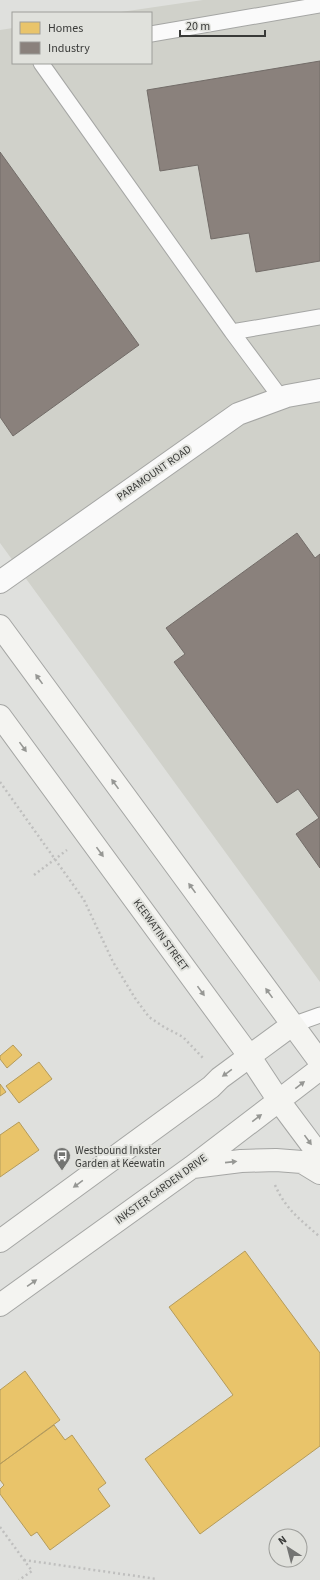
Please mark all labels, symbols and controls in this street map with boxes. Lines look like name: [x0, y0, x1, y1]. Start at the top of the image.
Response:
legend: [12, 12, 152, 64]
scale bar: [180, 12, 265, 38]
text: 20 m: [186, 18, 210, 35]
text: Homes: [48, 20, 83, 37]
text: Industry: [48, 40, 90, 57]
street label: PARAMOUNT ROAD: [114, 442, 194, 504]
one-way arrow: [35, 673, 43, 684]
one-way arrow: [19, 742, 27, 753]
one-way arrow: [111, 778, 120, 789]
one-way arrow: [96, 847, 104, 857]
one-way arrow: [188, 883, 196, 894]
street label: KEEWATIN STREET: [130, 896, 192, 974]
one-way arrow: [197, 986, 205, 996]
one-way arrow: [265, 988, 273, 999]
one-way arrow: [222, 1069, 232, 1077]
one-way arrow: [294, 1081, 305, 1089]
one-way arrow: [251, 1114, 262, 1122]
one-way arrow: [304, 1134, 312, 1145]
place label: Westbound Inkster Garden at Keewatin: [75, 1143, 165, 1171]
bus stop icon: Westbound Inkster Garden at Keewatin: [52, 1146, 72, 1171]
street label: INKSTER GARDEN DRIVE: [112, 1150, 210, 1227]
one-way arrow: [225, 1159, 237, 1166]
one-way arrow: [72, 1180, 83, 1188]
one-way arrow: [27, 1279, 37, 1287]
north arrow: [268, 1528, 308, 1568]
text: N: [275, 1532, 290, 1549]

